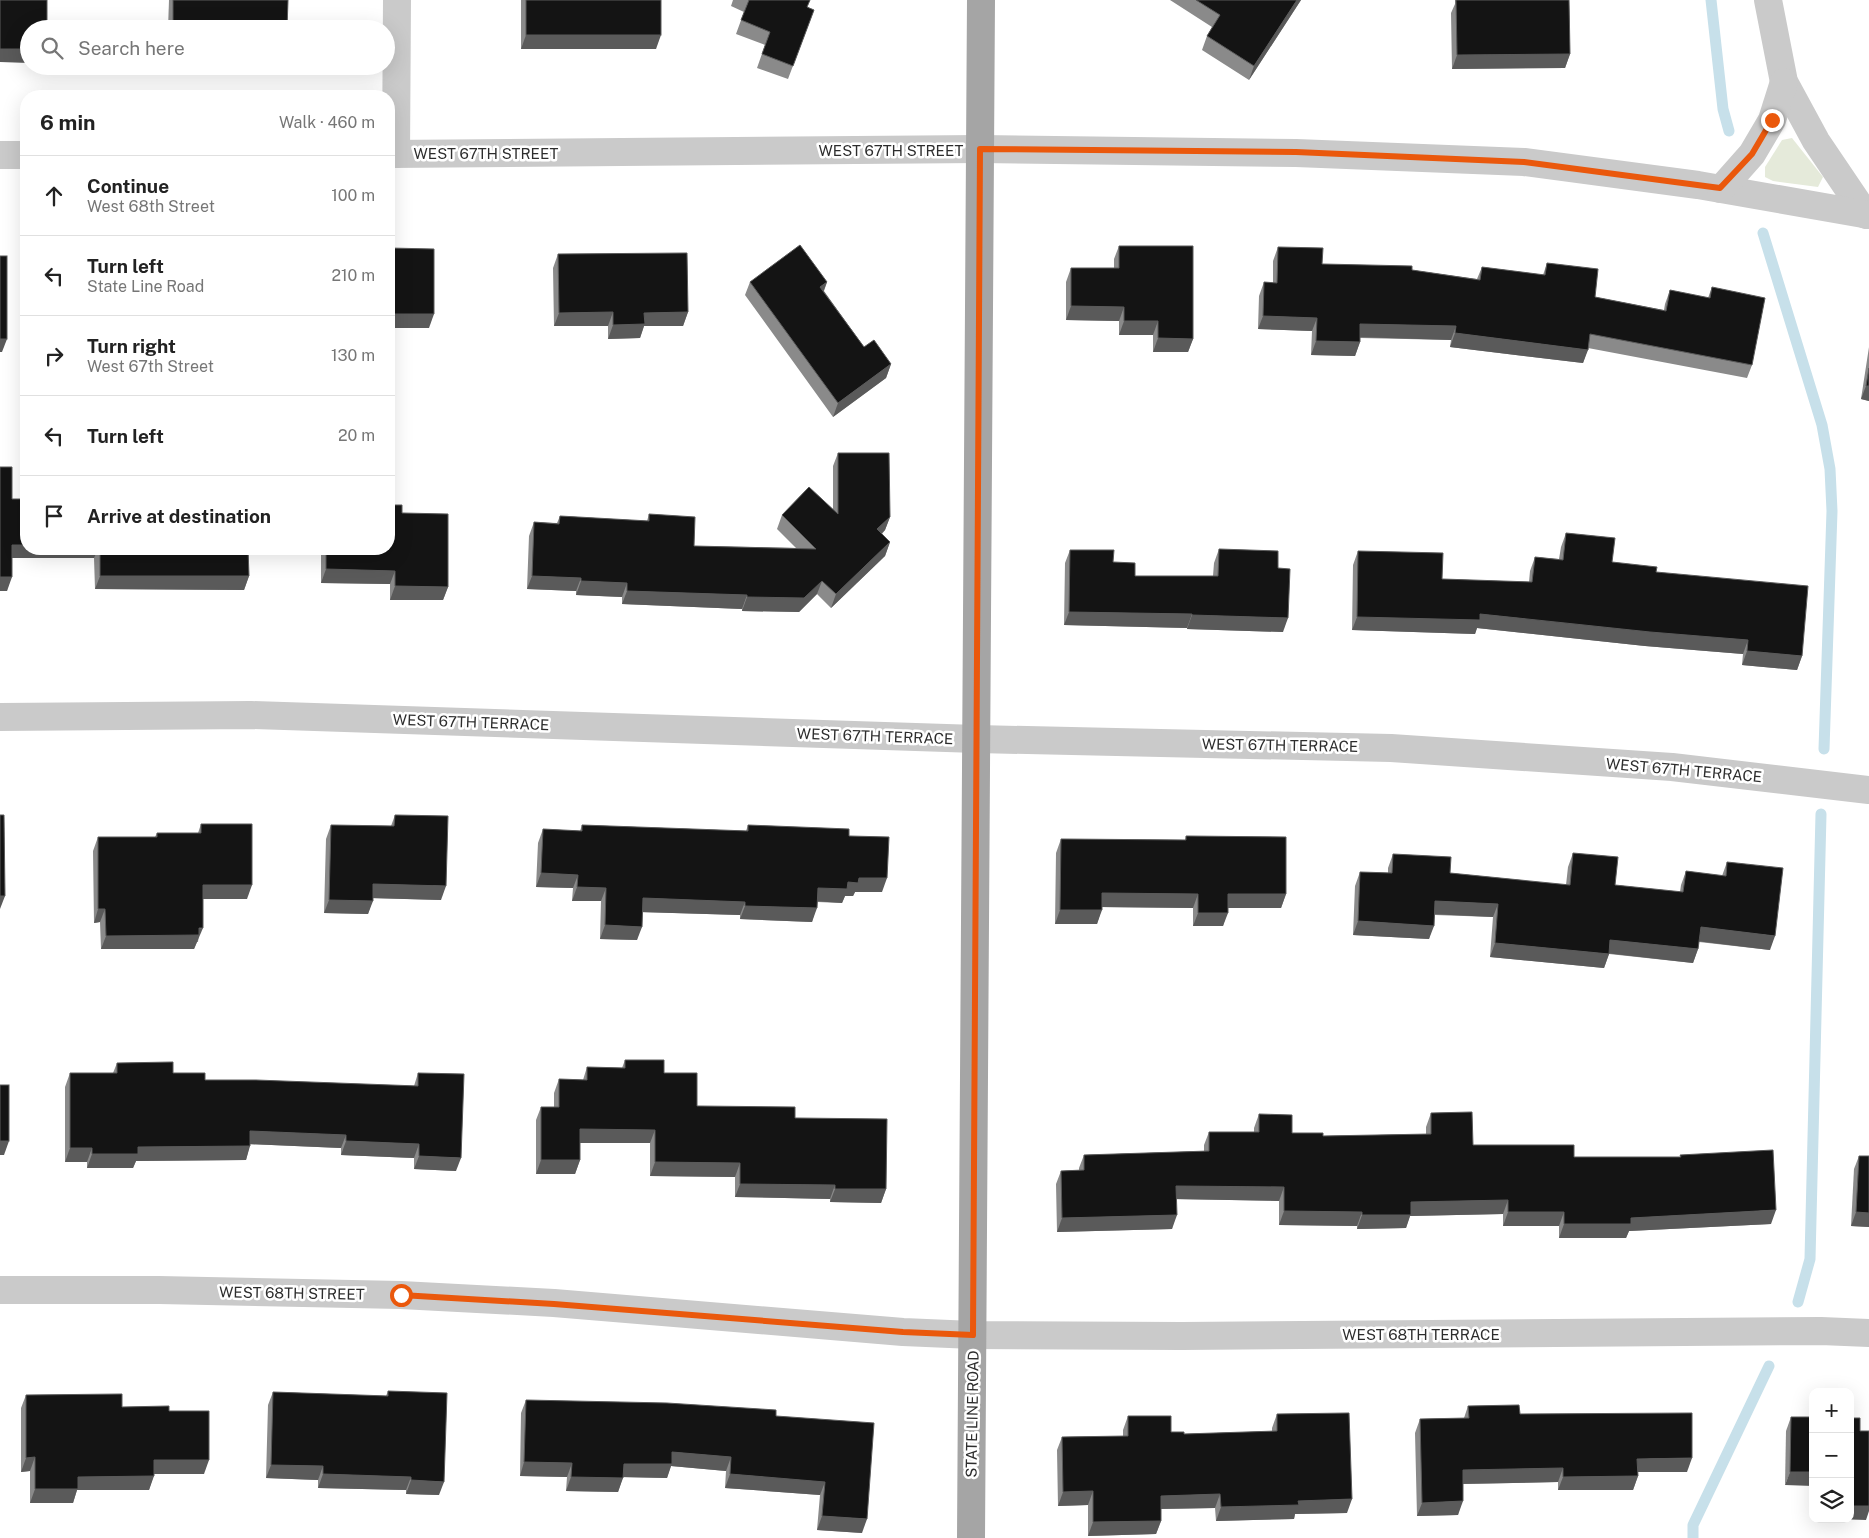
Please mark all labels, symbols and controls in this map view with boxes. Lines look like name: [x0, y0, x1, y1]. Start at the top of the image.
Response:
search box: [20, 20, 395, 75]
icon: search: [38, 34, 66, 62]
text: Search here: [78, 37, 185, 59]
route end: [1761, 109, 1784, 132]
text: 6 min: [40, 110, 96, 135]
text: Walk · 460 m: [279, 113, 375, 132]
street label: WEST 67TH STREET: [819, 142, 964, 159]
street label: WEST 67TH STREET: [414, 145, 559, 162]
text: Continue: [87, 175, 169, 197]
icon: ahead: [40, 182, 68, 210]
text: 100 m: [331, 186, 375, 205]
text: West 68th Street: [87, 197, 215, 216]
text: Turn left: [87, 255, 164, 277]
icon: left: [40, 262, 68, 290]
text: 210 m: [331, 266, 375, 285]
text: State Line Road: [87, 277, 204, 296]
text: Turn right: [87, 335, 176, 357]
icon: right: [40, 342, 68, 370]
text: 130 m: [331, 346, 375, 365]
text: West 67th Street: [87, 357, 214, 376]
icon: left: [40, 422, 68, 450]
text: Turn left: [87, 425, 164, 447]
text: 20 m: [338, 426, 375, 445]
icon: arrive: [40, 502, 68, 530]
text: Arrive at destination: [87, 505, 271, 527]
street label: WEST 67TH TERRACE: [392, 711, 550, 733]
street label: WEST 67TH TERRACE: [796, 725, 954, 747]
street label: WEST 67TH TERRACE: [1202, 735, 1358, 755]
street label: WEST 67TH TERRACE: [1605, 755, 1763, 785]
street label: WEST 68TH STREET: [219, 1283, 365, 1303]
route start: [390, 1284, 413, 1307]
street label: WEST 68TH TERRACE: [1342, 1326, 1500, 1343]
street label: STATE LINE ROAD: [962, 1350, 982, 1478]
map controls: [1809, 1388, 1854, 1523]
button: +: [1809, 1388, 1854, 1433]
button: −: [1809, 1433, 1854, 1478]
button: layers: [1809, 1478, 1854, 1523]

